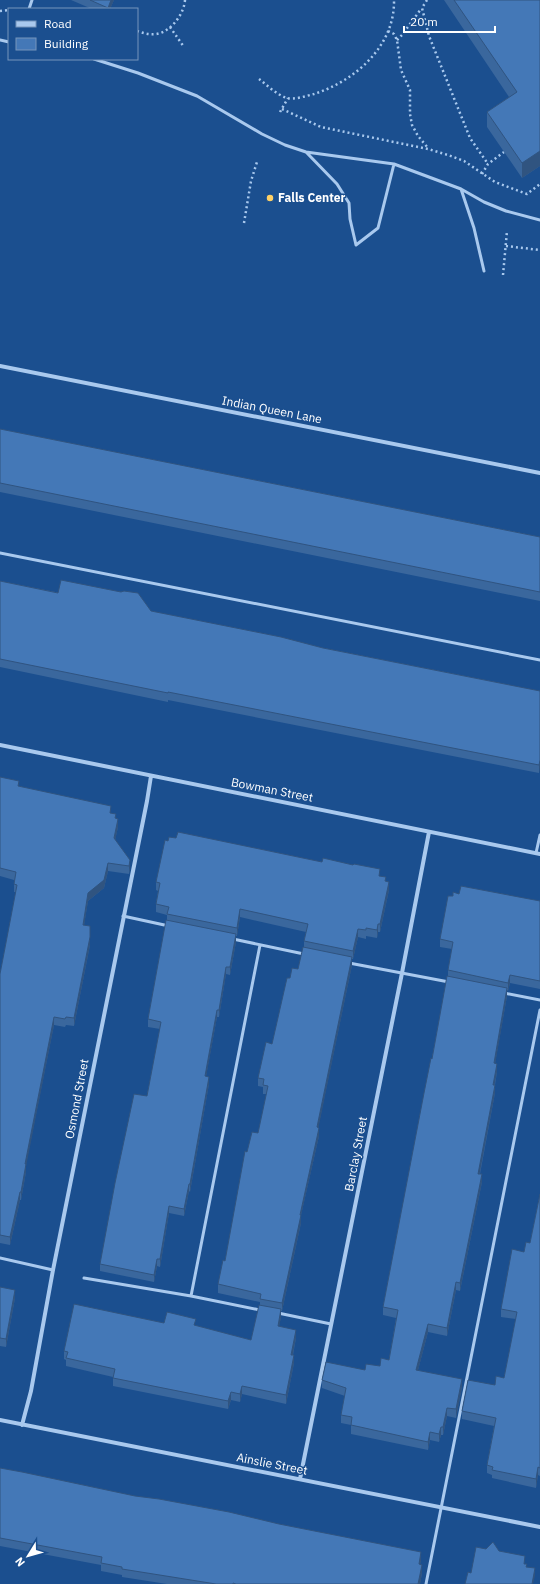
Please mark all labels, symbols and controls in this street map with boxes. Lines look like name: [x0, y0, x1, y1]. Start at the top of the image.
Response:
legend: [8, 8, 138, 60]
scale bar: [404, 8, 495, 34]
text: 20 m: [410, 14, 438, 29]
text: Road: [44, 16, 72, 31]
text: Building: [44, 36, 89, 51]
place label: Falls Center: [278, 190, 345, 205]
marker: Falls Center: [265, 193, 275, 203]
street label: Indian Queen Lane: [221, 392, 324, 427]
street label: Bowman Street: [230, 774, 314, 805]
street label: Osmond Street: [61, 1058, 92, 1140]
street label: Barclay Street: [341, 1115, 370, 1193]
street label: Ainslie Street: [235, 1449, 309, 1478]
north arrow: [8, 1536, 48, 1576]
text: N: [12, 1555, 28, 1569]

